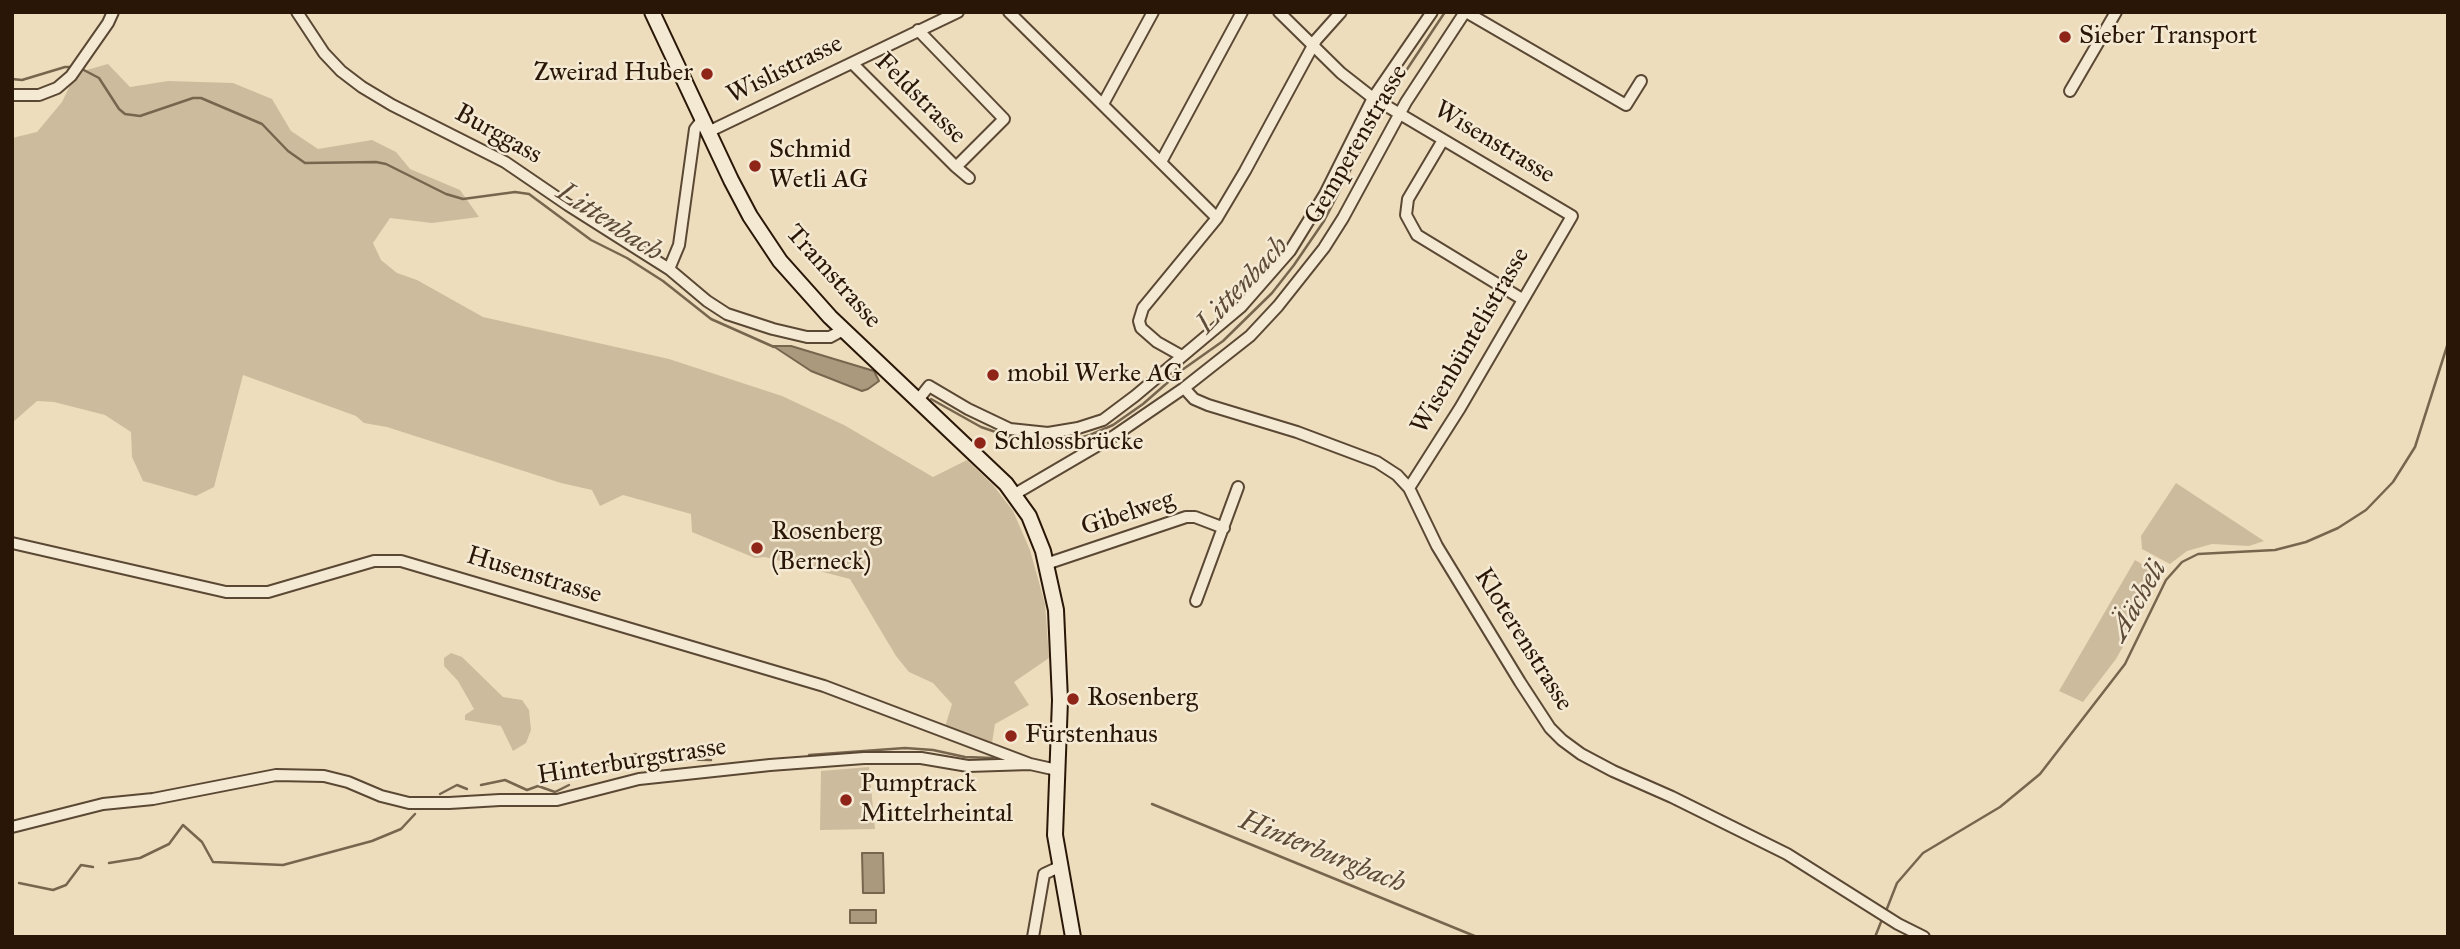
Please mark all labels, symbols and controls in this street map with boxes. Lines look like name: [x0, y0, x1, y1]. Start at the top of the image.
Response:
place label: Sieber Transport: [2079, 21, 2257, 53]
street label: Wislistrasse: [722, 29, 848, 111]
marker: Sieber Transport: [2057, 29, 2073, 45]
street label: Feldstrasse: [868, 47, 972, 151]
place label: Zweirad Huber: [534, 58, 693, 90]
street label: Gemperenstrasse: [1299, 60, 1415, 230]
marker: Zweirad Huber: [699, 66, 715, 82]
street label: Wisenstrasse: [1428, 95, 1560, 191]
street label: Burggass: [449, 98, 547, 172]
place label: Schmid Wetli AG: [769, 135, 868, 196]
marker: Schmid Wetli AG: [747, 158, 763, 174]
water label: Littenbach: [550, 176, 668, 270]
street label: Tramstrasse: [778, 219, 888, 335]
water label: Littenbach: [1190, 231, 1296, 341]
street label: Wisenbüntelistrasse: [1405, 242, 1537, 440]
place label: mobil Werke AG: [1007, 359, 1182, 391]
marker: mobil Werke AG: [985, 367, 1001, 383]
place label: Schlossbrücke: [994, 427, 1143, 459]
marker: Schlossbrücke: [972, 435, 988, 451]
street label: Gibelweg: [1078, 484, 1178, 544]
place label: Rosenberg (Berneck): [771, 517, 882, 578]
marker: Rosenberg (Berneck): [749, 540, 765, 556]
street label: Husenstrasse: [463, 541, 605, 611]
water label: Äächeli: [2103, 555, 2175, 647]
street label: Kloterenstrasse: [1467, 563, 1579, 717]
place label: Rosenberg: [1087, 683, 1198, 715]
marker: Rosenberg: [1065, 691, 1081, 707]
place label: Fürstenhaus: [1025, 720, 1158, 752]
marker: Fürstenhaus: [1003, 728, 1019, 744]
street label: Hinterburgstrasse: [535, 732, 729, 792]
place label: Pumptrack Mittelrheintal: [860, 769, 1013, 830]
marker: Pumptrack Mittelrheintal: [838, 792, 854, 808]
water label: Hinterburgbach: [1234, 804, 1410, 902]

